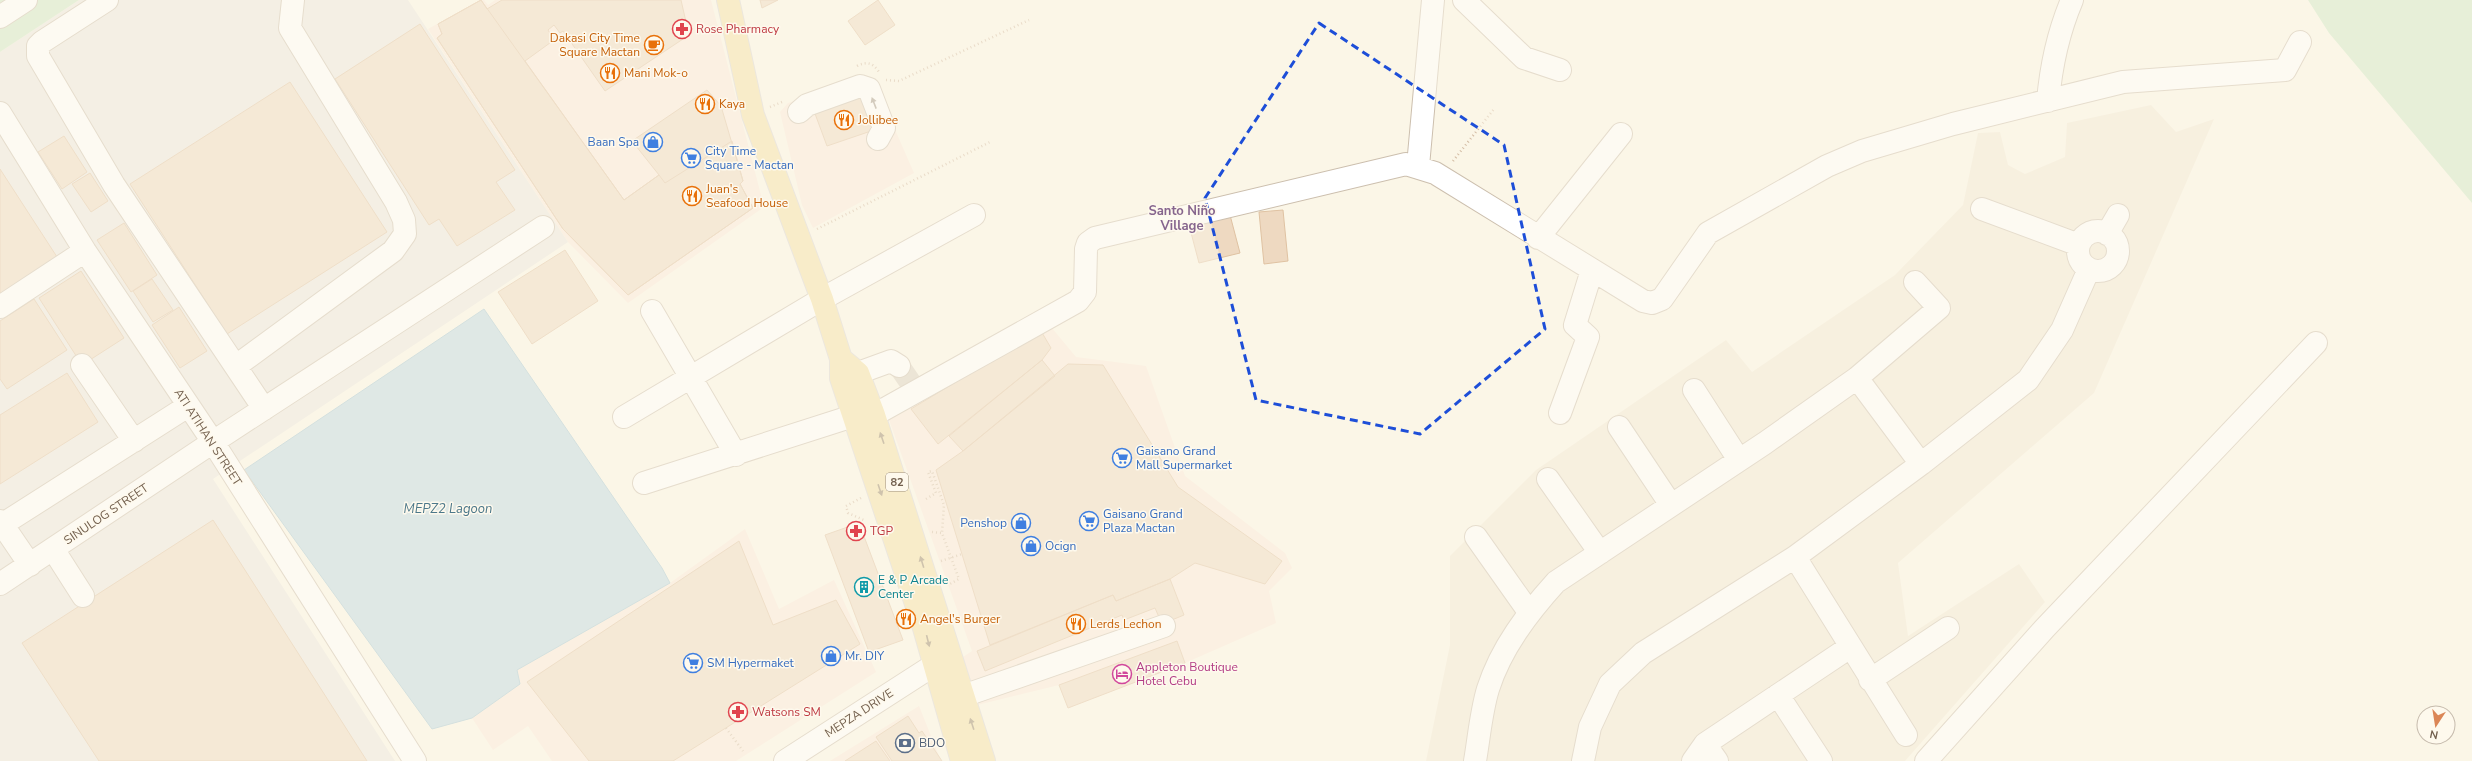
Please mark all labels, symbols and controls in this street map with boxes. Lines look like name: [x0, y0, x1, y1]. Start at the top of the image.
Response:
pharmacy icon: Rose Pharmacy: [671, 18, 693, 40]
place label: Rose Pharmacy: [696, 21, 780, 37]
place label: Dakasi City Time Square Mactan: [550, 30, 640, 60]
cafe icon: Dakasi City Time Square Mactan: [643, 34, 665, 56]
restaurant icon: Mani Mok-o: [599, 62, 621, 84]
place label: Mani Mok-o: [624, 65, 688, 81]
restaurant icon: Kaya: [694, 93, 716, 115]
place label: Kaya: [719, 96, 745, 112]
one-way arrow: [871, 97, 877, 109]
restaurant icon: Jollibee: [833, 109, 855, 131]
place label: Jollibee: [857, 112, 898, 128]
shop icon: Baan Spa: [642, 131, 664, 153]
place label: Baan Spa: [588, 134, 639, 150]
place label: City Time Square - Mactan: [705, 143, 794, 173]
supermarket icon: City Time Square - Mactan: [680, 147, 702, 169]
place label: Juan's Seafood House: [705, 181, 788, 211]
restaurant icon: Juan's Seafood House: [681, 185, 703, 207]
district label: Santo Niño Village: [1149, 202, 1215, 235]
street label: ATI ATIHAN STREET: [171, 385, 246, 489]
one-way arrow: [879, 432, 885, 444]
place label: Gaisano Grand Mall Supermarket: [1136, 443, 1233, 473]
supermarket icon: Gaisano Grand Mall Supermarket: [1111, 447, 1133, 469]
road number: 82: [886, 473, 908, 491]
street label: SINULOG STREET: [61, 479, 152, 548]
one-way arrow: [877, 484, 883, 496]
water label: MEPZ2 Lagoon: [404, 500, 492, 518]
place label: Gaisano Grand Plaza Mactan: [1103, 506, 1183, 536]
supermarket icon: Gaisano Grand Plaza Mactan: [1078, 510, 1100, 532]
shop icon: Penshop: [1010, 512, 1032, 534]
place label: Penshop: [960, 515, 1007, 531]
pharmacy icon: TGP: [845, 520, 867, 542]
place label: TGP: [870, 523, 893, 539]
shop icon: Ocign: [1020, 535, 1042, 557]
place label: Ocign: [1045, 538, 1076, 554]
one-way arrow: [919, 556, 925, 568]
place label: E & P Arcade Center: [878, 572, 948, 602]
building icon: E & P Arcade Center: [853, 576, 875, 598]
restaurant icon: Angel's Burger: [895, 608, 917, 630]
place label: Angel's Burger: [920, 611, 1001, 627]
restaurant icon: Lerds Lechon: [1065, 613, 1087, 635]
place label: Lerds Lechon: [1090, 616, 1162, 632]
one-way arrow: [925, 635, 931, 647]
shop icon: Mr. DIY: [820, 645, 842, 667]
place label: Mr. DIY: [845, 648, 885, 664]
supermarket icon: SM Hypermaket: [682, 652, 704, 674]
place label: SM Hypermaket: [707, 655, 795, 671]
place label: Appleton Boutique Hotel Cebu: [1136, 659, 1238, 689]
hotel icon: Appleton Boutique Hotel Cebu: [1111, 663, 1133, 685]
street label: MEPZA DRIVE: [822, 685, 896, 741]
pharmacy icon: Watsons SM: [727, 701, 749, 723]
place label: Watsons SM: [752, 704, 821, 720]
north arrow: [2416, 705, 2456, 745]
one-way arrow: [969, 718, 975, 730]
text: N: [2428, 726, 2440, 742]
bank icon: BDO: [894, 732, 916, 754]
place label: BDO: [919, 735, 945, 751]

